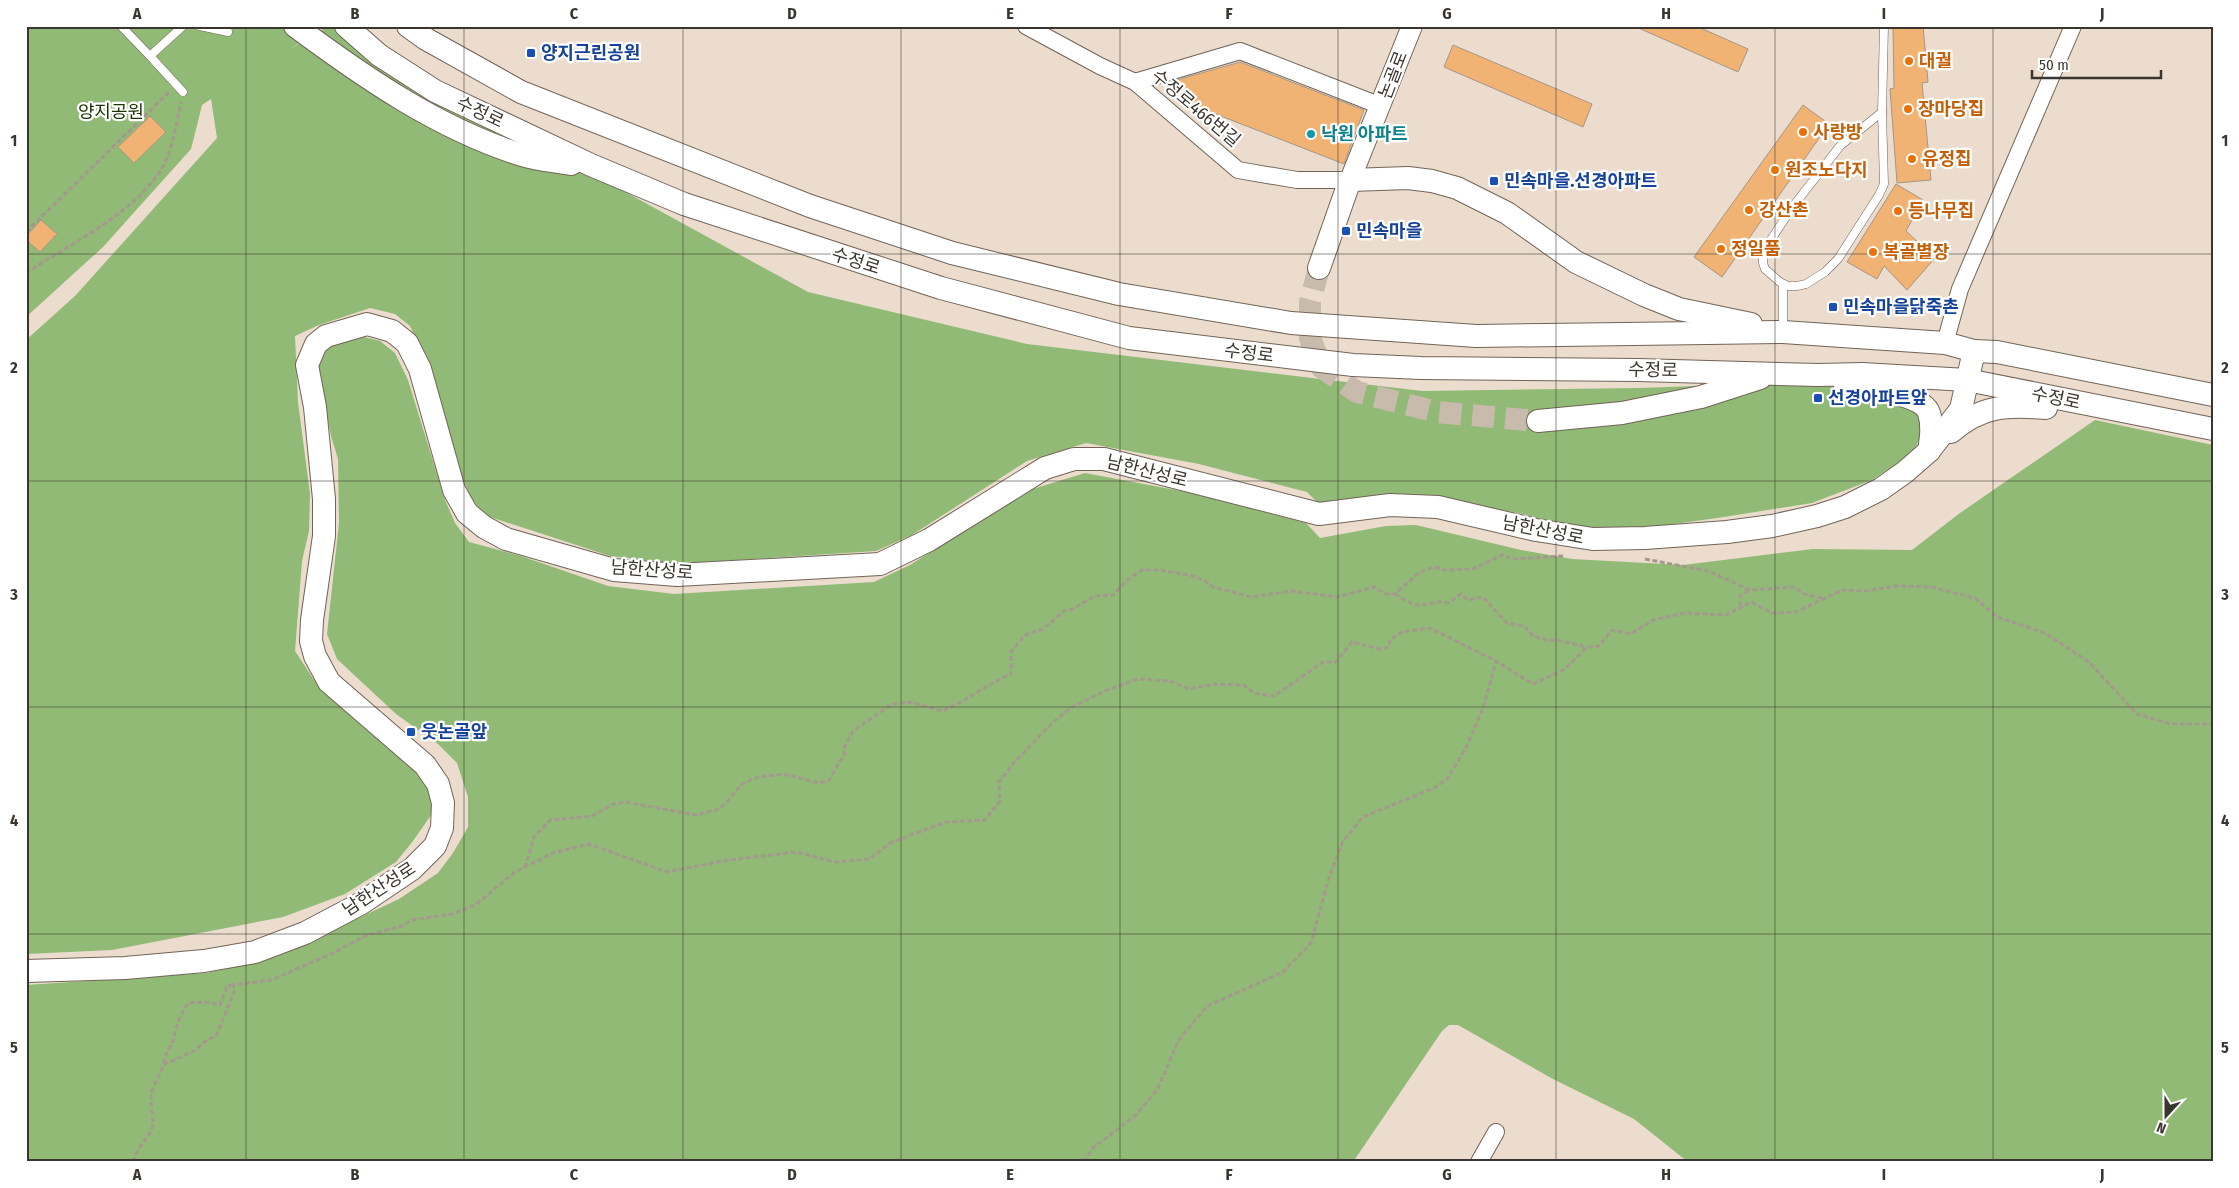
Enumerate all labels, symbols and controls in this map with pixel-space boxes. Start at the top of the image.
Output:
text: A [132,4,142,23]
text: B [351,4,360,23]
text: C [570,4,579,23]
text: D [787,4,797,23]
text: E [1006,4,1014,23]
text: F [1225,4,1233,23]
text: G [1442,4,1452,23]
text: H [1661,4,1671,23]
text: I [1882,4,1886,23]
text: J [2099,4,2104,23]
place label: 양지근린공원 [541,42,640,64]
marker: 양지근린공원 [525,47,537,59]
street label: 논골로 [1374,48,1412,102]
scale bar [2032,48,2160,80]
place label: 대궐 [1919,50,1952,72]
marker: 대궐 [1903,55,1915,67]
text: 50 m [2039,56,2069,74]
street label: 수정로466번길 [1147,64,1245,152]
street label: 수정로 [453,92,507,132]
place label: 장마당집 [1918,98,1984,120]
park label: 양지공원 [78,101,144,123]
marker: 장마당집 [1902,103,1914,115]
place label: 사랑방 [1813,121,1863,143]
place label: 낙원 아파트 [1321,123,1408,145]
marker: 사랑방 [1797,126,1809,138]
marker: 낙원 아파트 [1305,128,1317,140]
text: 1 [11,131,17,150]
text: 1 [2222,131,2228,150]
place label: 유정집 [1922,148,1972,170]
marker: 유정집 [1906,153,1918,165]
place label: 원조노다지 [1785,159,1868,181]
marker: 원조노다지 [1769,164,1781,176]
place label: 민속마을.선경아파트 [1504,170,1657,192]
marker: 민속마을.선경아파트 [1488,175,1500,187]
place label: 강산촌 [1759,199,1809,221]
place label: 등나무집 [1908,200,1974,222]
marker: 강산촌 [1743,204,1755,216]
marker: 등나무집 [1892,205,1904,217]
place label: 민속마을 [1356,220,1422,242]
marker: 민속마을 [1340,225,1352,237]
place label: 정일품 [1731,238,1781,260]
place label: 복골별장 [1883,241,1950,263]
street label: 수정로 [829,243,883,279]
marker: 정일품 [1715,243,1727,255]
marker: 복골별장 [1867,246,1879,258]
place label: 민속마을닭죽촌 [1843,296,1959,318]
marker: 민속마을닭죽촌 [1827,301,1839,313]
street label: 수정로 [1223,339,1275,367]
text: 2 [9,358,18,377]
text: 2 [2220,358,2229,377]
street label: 수정로 [1628,359,1678,381]
street label: 수정로 [2029,382,2083,414]
place label: 선경아파트앞 [1828,387,1928,409]
marker: 선경아파트앞 [1812,392,1824,404]
street label: 남한산성로 [1104,450,1190,492]
street label: 남한산성로 [1500,511,1586,549]
street label: 남한산성로 [610,556,694,584]
text: 3 [9,585,18,604]
text: 3 [2220,585,2229,604]
place label: 웃논골앞 [421,721,488,743]
marker: 웃논골앞 [405,726,417,738]
text: 4 [10,811,18,830]
text: 4 [2221,811,2229,830]
street label: 남한산성로 [338,857,420,921]
text: 5 [10,1038,18,1057]
text: 5 [2221,1038,2229,1057]
north arrow [2142,1090,2192,1140]
text: N [2155,1118,2168,1137]
text: A [132,1165,142,1184]
text: B [351,1165,360,1184]
text: C [570,1165,579,1184]
text: D [787,1165,797,1184]
text: E [1006,1165,1014,1184]
text: F [1225,1165,1233,1184]
text: G [1442,1165,1452,1184]
text: H [1661,1165,1671,1184]
text: I [1882,1165,1886,1184]
text: J [2099,1165,2104,1184]

